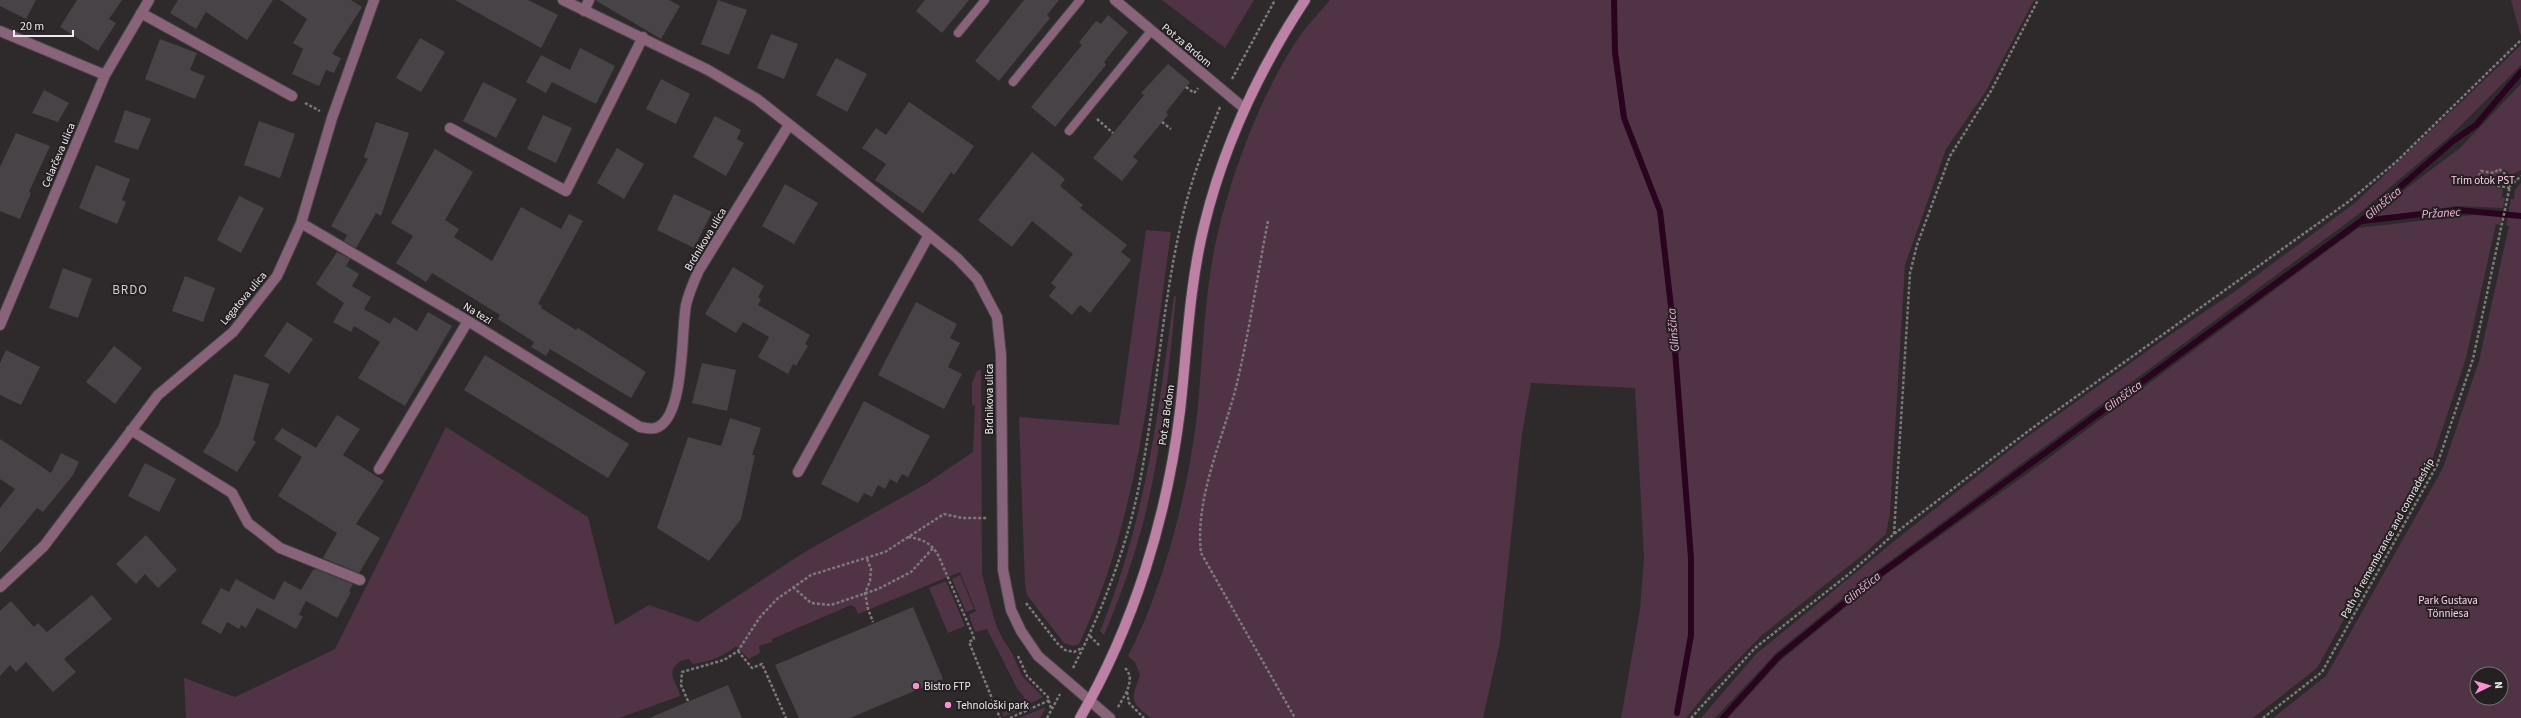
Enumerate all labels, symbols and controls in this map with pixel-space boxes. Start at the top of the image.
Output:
scale bar [14,12,73,38]
text: 20 m [20,18,44,35]
street label: Pot za Brdom [1158,20,1215,71]
street label: Celarčeva ulica [38,121,79,190]
park label: Trim otok PST [2451,173,2515,188]
water label: Glinščica [2361,183,2406,224]
water label: Pržanec [2421,204,2462,223]
street label: Brdnikova ulica [681,205,730,273]
street label: Legatova ulica [217,268,270,328]
district label: BRDO [112,281,148,299]
street label: Na tezi [460,299,495,328]
water label: Glinščica [1663,307,1684,352]
street label: Brdnikova ulica [982,364,997,434]
water label: Glinščica [2101,376,2146,416]
street label: Pot za Brdom [1155,384,1178,446]
street label: Path of remembrance and comradeship [2337,456,2438,621]
water label: Glinščica [1840,568,1885,609]
park label: Park Gustava Tönniesa [2418,593,2478,621]
north arrow [2469,666,2509,706]
place label: Bistro FTP [924,679,971,694]
marker: Bistro FTP [911,681,921,691]
text: N [2491,681,2506,689]
place label: Tehnološki park [956,698,1030,713]
marker: Tehnološki park [943,700,953,710]

